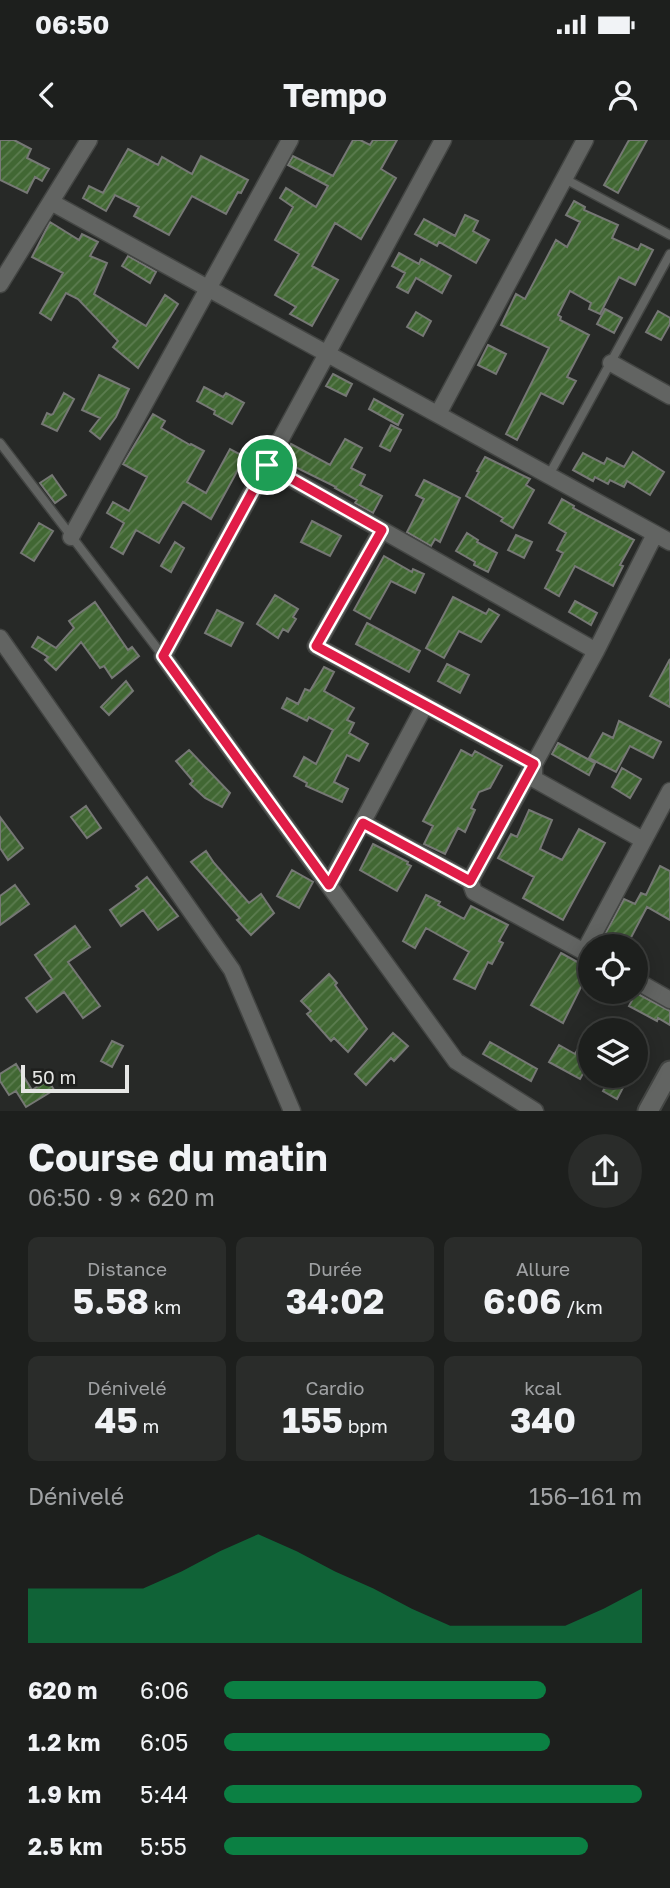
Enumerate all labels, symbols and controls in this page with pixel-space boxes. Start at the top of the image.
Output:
text: 06:50 [35,9,110,40]
icon: back [28,76,66,114]
text: Tempo [283,76,387,114]
icon: person [604,76,642,114]
pin [237,435,297,495]
icon: arrive [248,446,286,484]
map controls [578,934,648,1088]
button: locate [578,934,648,1004]
button: layers [578,1018,648,1088]
scale bar [21,1062,130,1094]
text: 50 m [32,1065,76,1088]
text: Course du matin [28,1134,328,1179]
button: share [568,1134,642,1208]
text: 06:50 · 9 × 620 m [28,1183,215,1211]
text: Distance [87,1257,167,1280]
text: Durée [308,1257,362,1280]
text: Allure [516,1257,570,1280]
text: 5.58 [73,1280,149,1322]
text: 34:02 [286,1280,384,1322]
text: 6:06 [483,1280,561,1322]
text: km [149,1295,181,1318]
text: /km [561,1295,603,1318]
text: Dénivelé [87,1376,167,1399]
text: Cardio [305,1376,365,1399]
text: kcal [524,1376,562,1399]
text: 45 [95,1399,138,1441]
text: 155 [282,1399,343,1441]
text: 340 [510,1399,576,1441]
text: m [138,1414,159,1437]
text: bpm [343,1414,388,1437]
text: Dénivelé [28,1482,124,1510]
text: 156–161 m [529,1482,642,1510]
text: 620 m [28,1676,97,1704]
text: 6:06 [140,1676,189,1704]
text: 1.2 km [28,1728,100,1756]
text: 6:05 [140,1728,188,1756]
text: 1.9 km [28,1780,101,1808]
text: 5:44 [140,1780,188,1808]
text: 2.5 km [28,1832,103,1860]
text: 5:55 [140,1832,187,1860]

